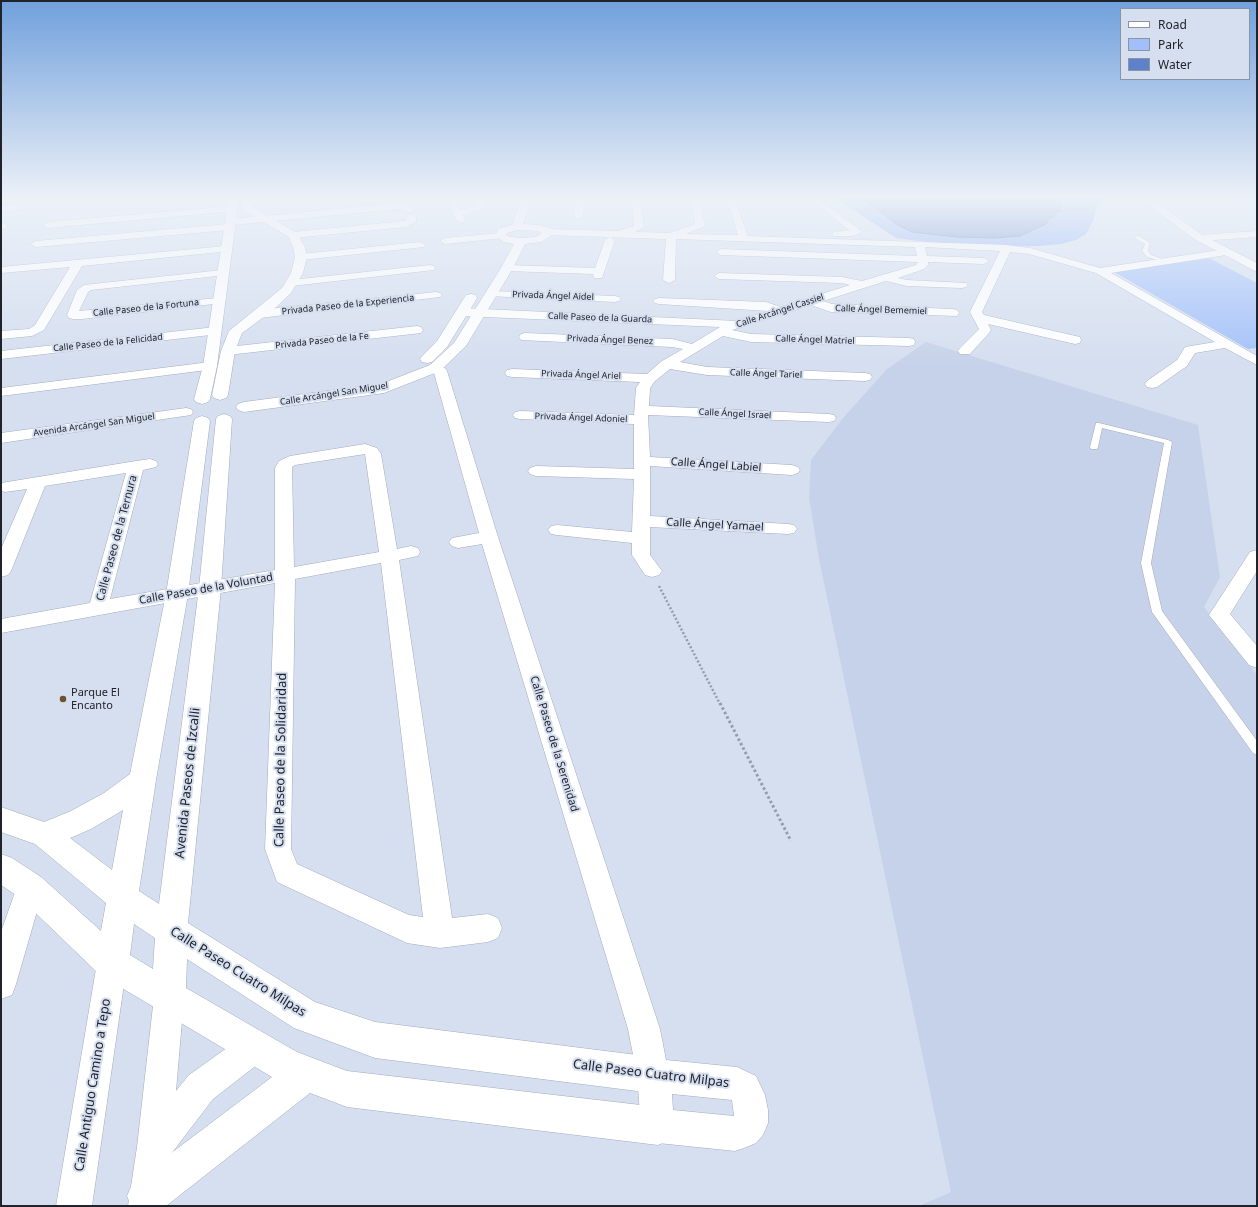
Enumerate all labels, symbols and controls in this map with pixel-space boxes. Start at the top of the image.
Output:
legend [1120,8,1250,80]
text: Road [1158,16,1187,33]
text: Park [1158,36,1183,53]
text: Water [1158,56,1192,73]
street label: Privada Ángel Aidel [512,289,594,303]
street label: Calle Arcángel Cassiel [735,292,825,330]
street label: Privada Paseo de la Experiencia [281,293,415,317]
street label: Calle Paseo de la Fortuna [93,297,199,319]
street label: Calle Ángel Bememiel [835,303,927,317]
street label: Calle Paseo de la Guarda [548,311,652,325]
street label: Privada Paseo de la Fe [275,331,369,351]
street label: Calle Paseo de la Felicidad [53,332,163,354]
street label: Privada Ángel Benez [567,333,653,347]
street label: Calle Ángel Matriel [775,333,855,347]
street label: Calle Ángel Tariel [730,367,802,381]
street label: Privada Ángel Ariel [541,368,621,382]
street label: Calle Arcángel San Miguel [279,380,389,408]
street label: Calle Ángel Israel [698,407,772,421]
street label: Avenida Arcángel San Miguel [33,411,155,439]
street label: Privada Ángel Adoniel [535,411,627,425]
street label: Calle Ángel Labiel [670,455,762,475]
street label: Calle Paseo de la Ternura [94,474,140,602]
street label: Calle Ángel Yamael [666,516,764,534]
street label: Calle Paseo de la Voluntad [138,571,274,607]
street label: Calle Paseo de la Solidaridad [272,673,290,847]
street label: Calle Paseo de la Serenidad [527,674,581,814]
place label: Parque El Encanto [71,686,120,712]
marker: Parque El Encanto [58,694,68,704]
street label: Avenida Paseos de Izcalli [172,707,204,859]
street label: Calle Paseo Cuatro Milpas [167,924,309,1020]
street label: Calle Antiguo Camino a Tepo [72,997,114,1173]
street label: Calle Paseo Cuatro Milpas [572,1057,730,1091]

